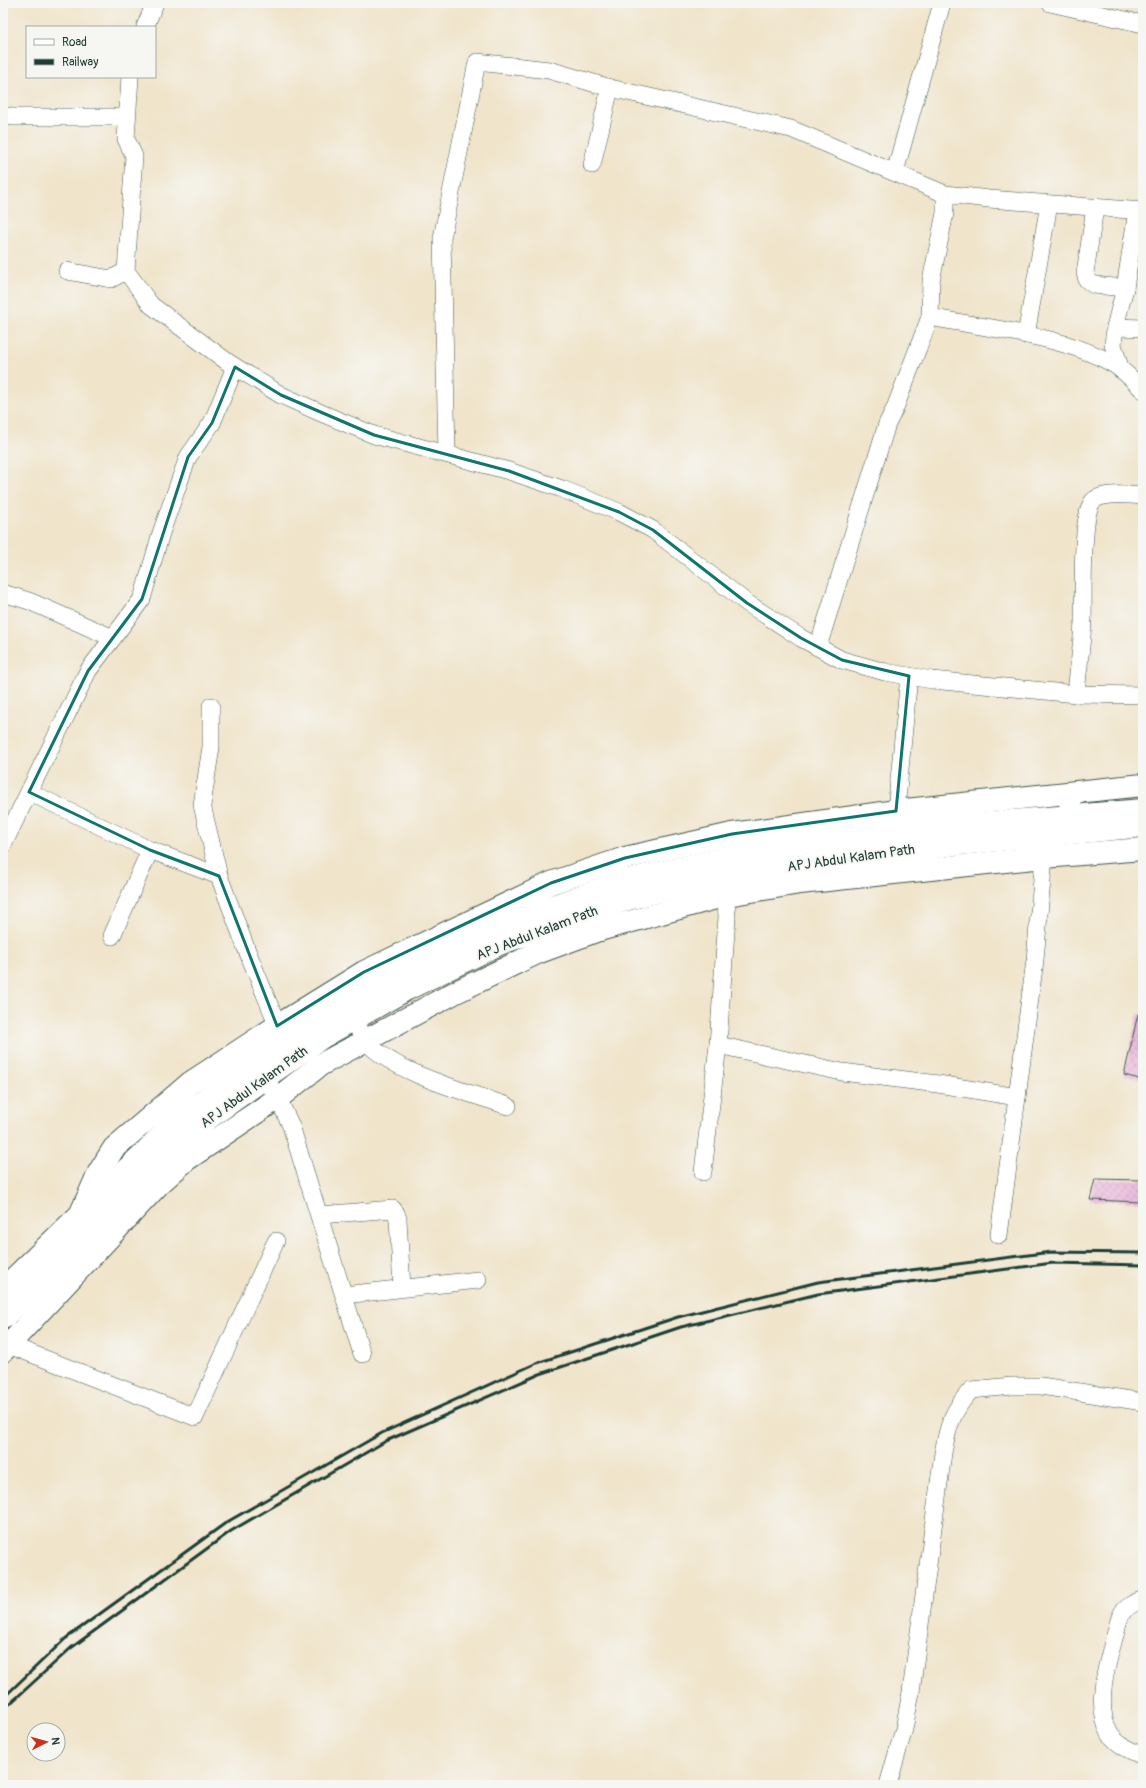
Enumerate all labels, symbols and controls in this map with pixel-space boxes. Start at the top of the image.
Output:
legend [26,26,156,78]
text: Road [62,35,87,50]
text: Railway [62,55,98,70]
street label: APJ Abdul Kalam Path [786,841,916,875]
street label: APJ Abdul Kalam Path [474,902,600,964]
street label: APJ Abdul Kalam Path [197,1042,311,1132]
north arrow [26,1722,66,1762]
text: N [49,1737,62,1746]

